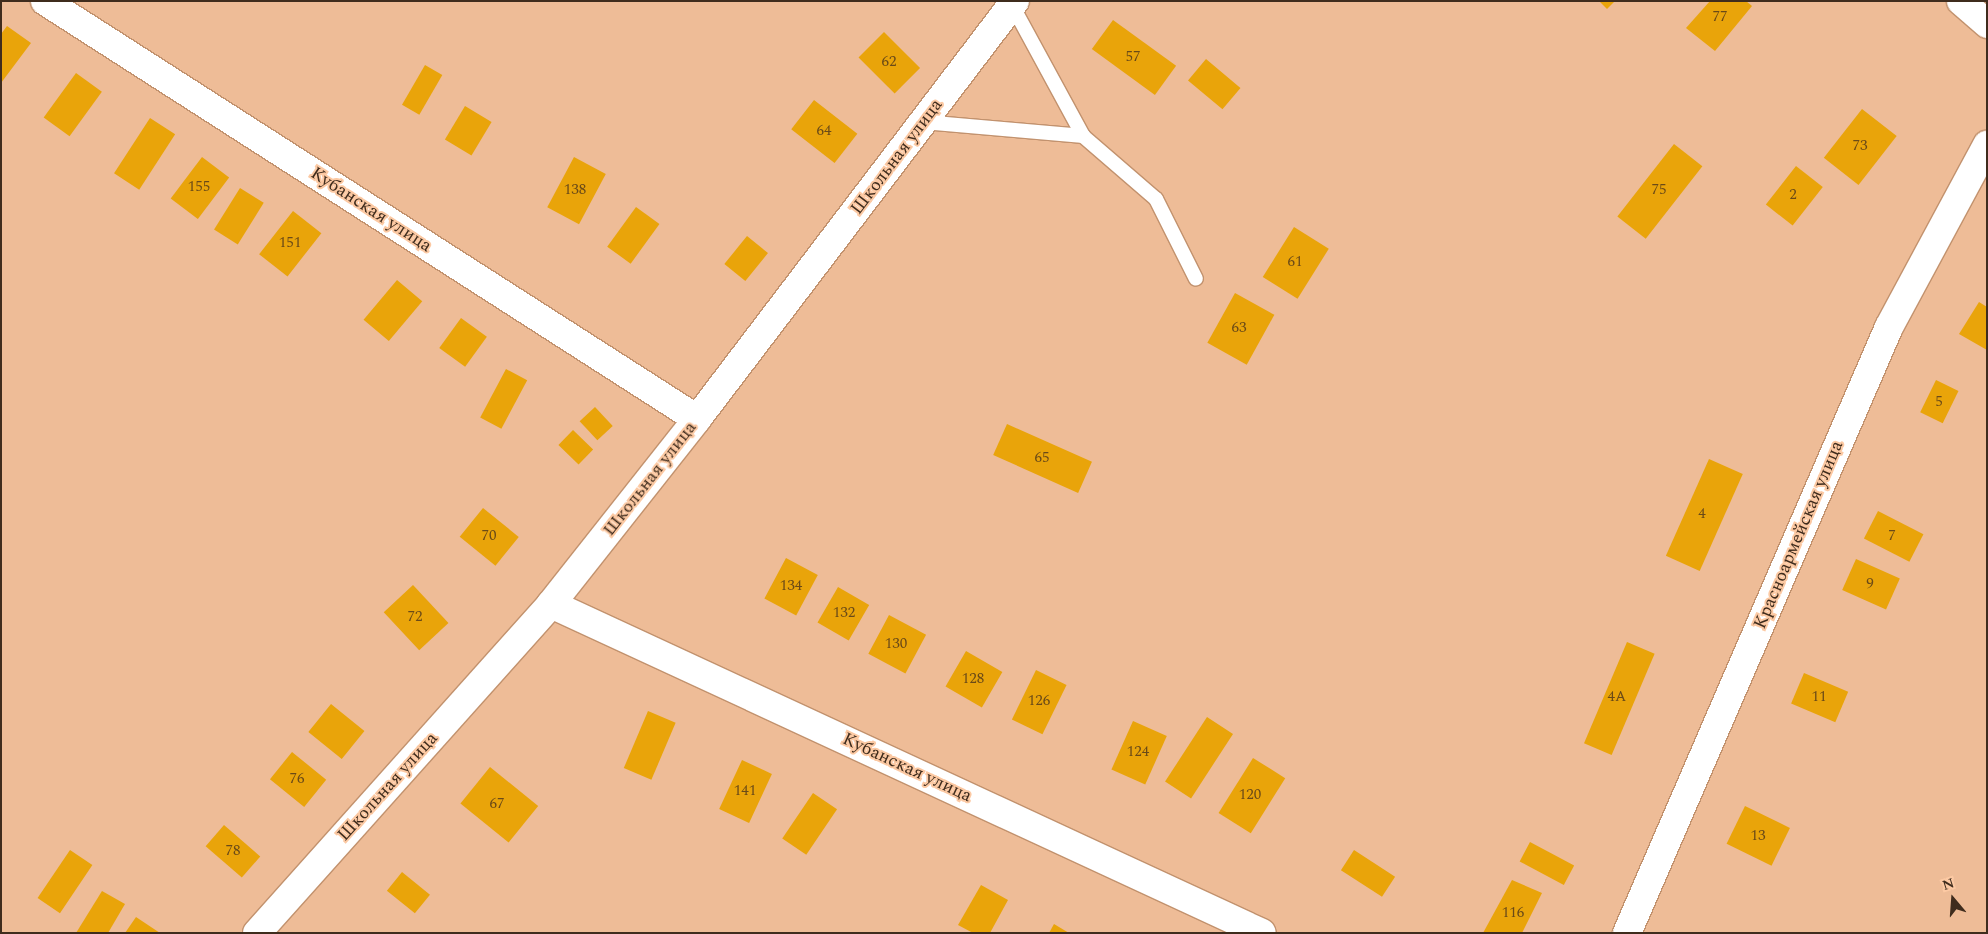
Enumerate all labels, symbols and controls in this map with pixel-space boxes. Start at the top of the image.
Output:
house number: 77 [1713,8,1727,26]
house number: 57 [1126,48,1140,66]
house number: 62 [882,53,896,71]
street label: Школьная улица [846,95,948,219]
house number: 64 [817,122,831,140]
house number: 73 [1853,137,1867,155]
street label: Кубанская улица [306,163,436,257]
house number: 155 [188,178,210,196]
house number: 138 [564,181,586,199]
house number: 75 [1652,181,1666,199]
house number: 2 [1789,186,1797,204]
house number: 151 [279,234,301,252]
house number: 61 [1288,253,1302,271]
house number: 63 [1232,319,1246,337]
house number: 5 [1935,393,1943,411]
street label: Школьная улица [599,417,701,541]
street label: Красноармейская улица [1750,438,1848,632]
house number: 65 [1035,449,1049,467]
house number: 4 [1698,505,1706,523]
house number: 70 [482,527,496,545]
house number: 7 [1888,527,1896,545]
house number: 9 [1866,575,1874,593]
house number: 134 [780,577,802,595]
house number: 132 [833,604,855,622]
house number: 72 [408,608,422,626]
house number: 130 [885,635,907,653]
house number: 128 [962,670,984,688]
house number: 4А [1608,688,1626,706]
house number: 11 [1812,688,1826,706]
house number: 126 [1028,692,1050,710]
street label: Школьная улица [333,728,443,846]
street label: Кубанская улица [839,729,975,807]
house number: 124 [1127,743,1149,761]
house number: 76 [290,770,304,788]
house number: 141 [734,782,756,800]
house number: 120 [1239,786,1261,804]
house number: 67 [490,795,504,813]
house number: 13 [1751,827,1765,845]
house number: 78 [226,842,240,860]
text: N [1940,873,1957,896]
north arrow [1928,874,1978,924]
house number: 116 [1502,904,1524,922]

